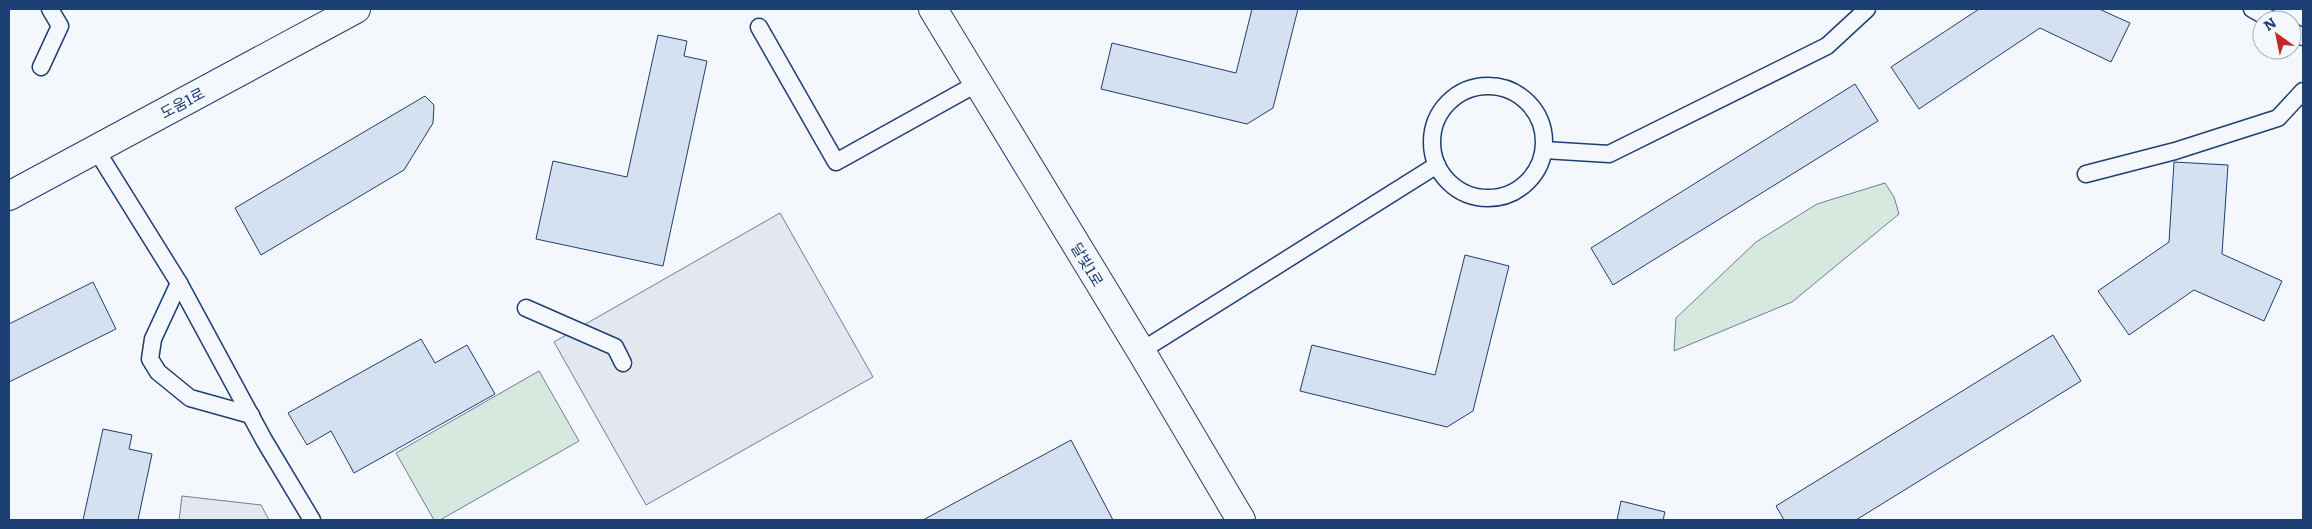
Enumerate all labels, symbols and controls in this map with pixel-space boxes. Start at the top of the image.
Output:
north arrow [2252,10,2302,60]
text: N [2259,12,2280,35]
street label: 도움1로 [156,81,208,123]
street label: 달빛1로 [1066,238,1110,290]

